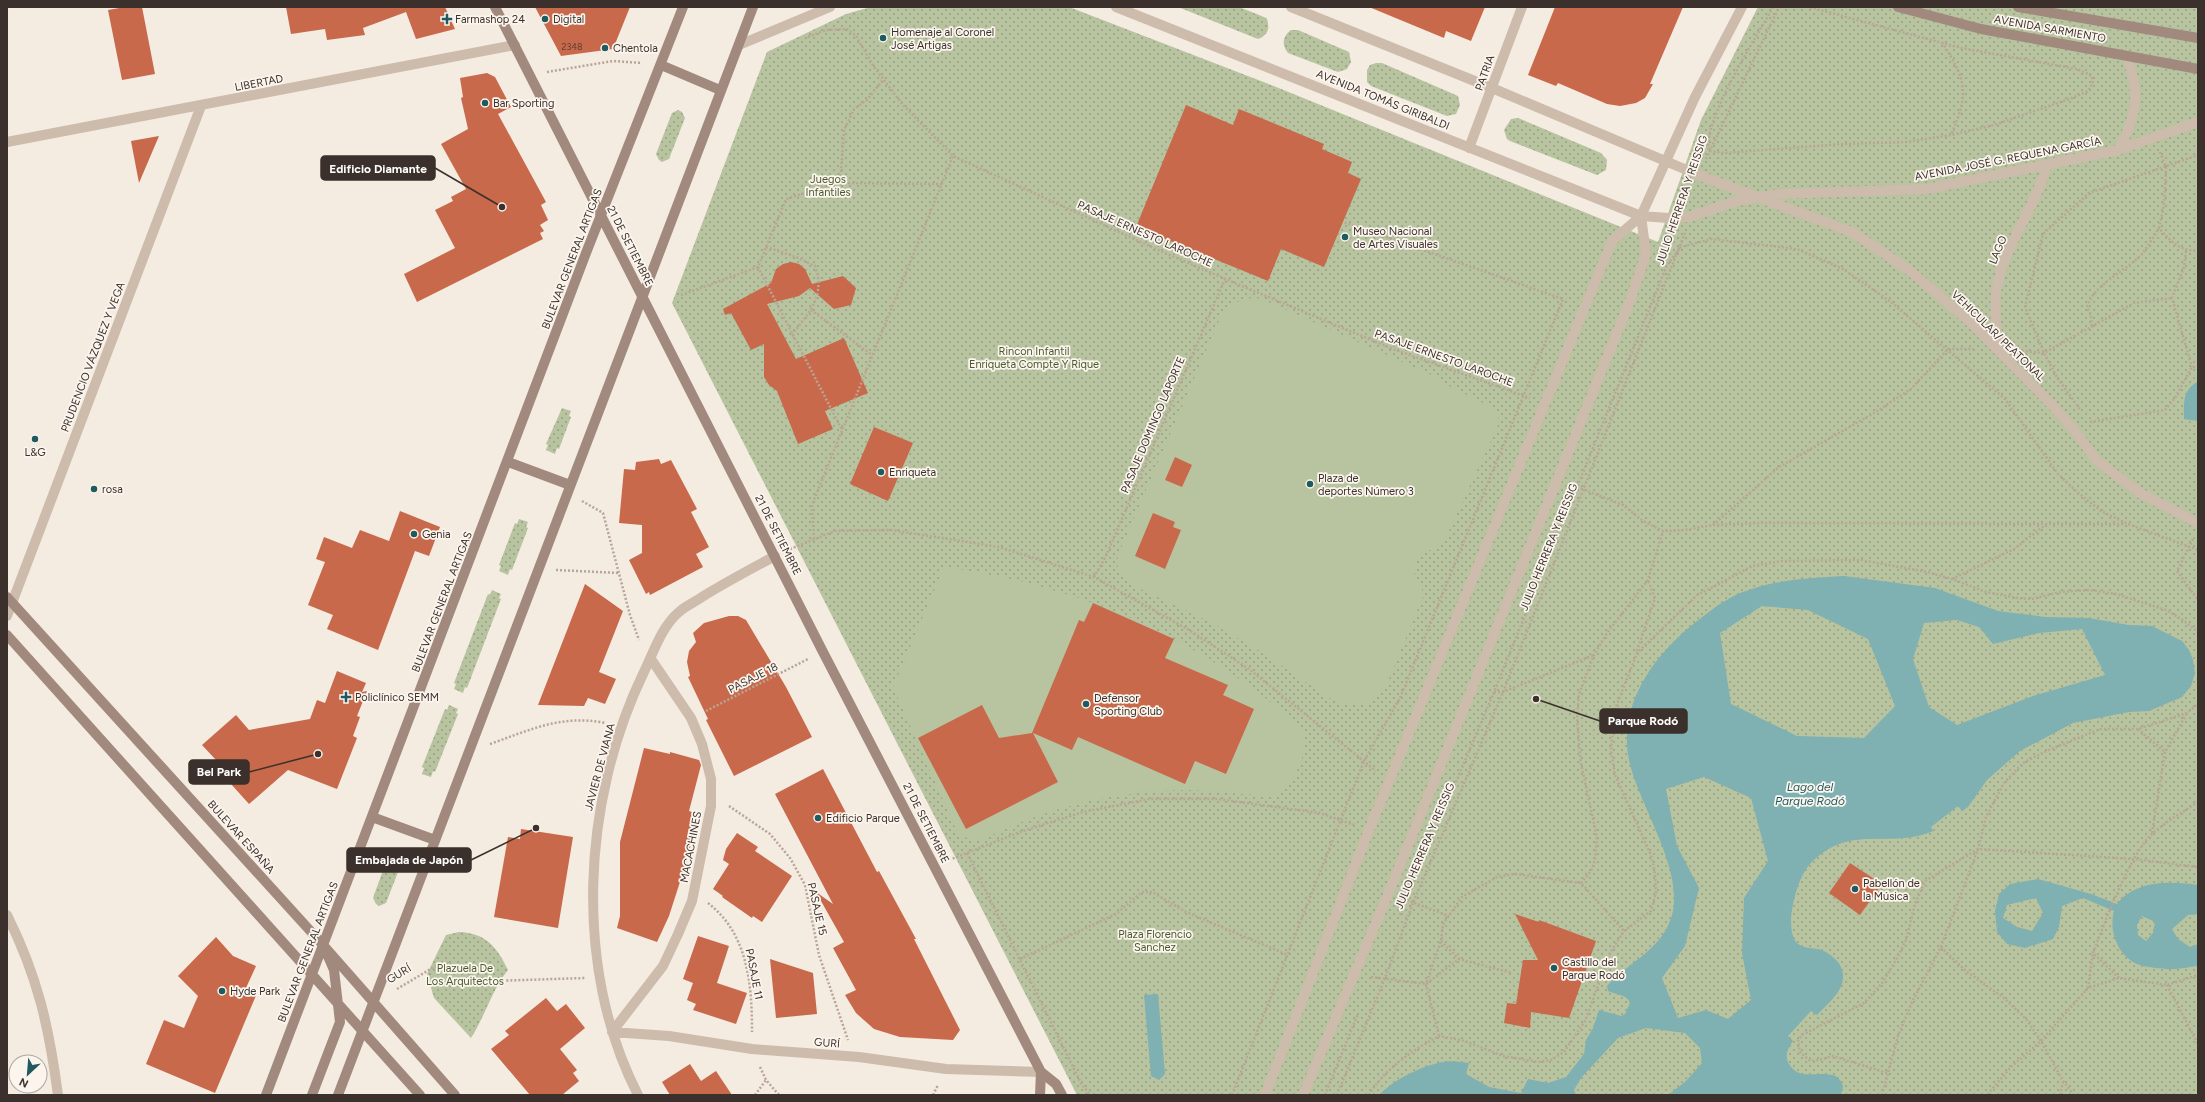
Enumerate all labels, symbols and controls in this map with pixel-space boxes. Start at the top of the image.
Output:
place label: Farmashop 24 [455,13,525,26]
place label: Digital [553,13,584,26]
street label: AVENIDA SARMIENTO [1993,13,2107,45]
marker: Farmashop 24 [442,14,452,24]
marker: Digital [540,14,550,24]
place label: Homenaje al Coronel José Artigas [891,26,994,52]
marker: Homenaje al Coronel José Artigas [878,33,888,43]
house number: 2348 [561,41,583,52]
place label: Chentola [613,42,658,55]
marker: Chentola [600,43,610,53]
street label: PATRIA [1473,53,1498,93]
street label: AVENIDA TOMÁS GIRIBALDI [1314,67,1452,133]
street label: LIBERTAD [234,72,285,94]
place label: Bar Sporting [493,97,554,110]
marker: Bar Sporting [480,98,490,108]
street label: JULIO HERRERA Y REISSIG [1654,134,1710,266]
street label: AVENIDA JOSÉ G. REQUENA GARCÍA [1914,134,2103,183]
callout: Edificio Diamante [321,156,435,180]
text: Edificio Diamante [329,162,427,176]
park label: Juegos Infantiles [805,173,851,199]
street label: BULEVAR GENERAL ARTIGAS [539,187,605,331]
street label: PASAJE ERNESTO LAROCHE [1075,198,1215,270]
street label: 21 DE SETIEMBRE [604,204,656,288]
place label: Museo Nacional de Artes Visuales [1353,225,1438,251]
marker: Museo Nacional de Artes Visuales [1340,232,1350,242]
street label: LAGO [1986,233,2010,266]
street label: PRUDENCIO VÁZQUEZ Y VEGA [58,280,128,434]
street label: VEHICULAR/ PEATONAL [1949,288,2048,384]
street label: PASAJE ERNESTO LAROCHE [1373,327,1515,389]
park label: Rincon Infantil Enriqueta Compte Y Rique [969,345,1099,371]
street label: PASAJE DOMINGO LAPORTE [1118,355,1188,495]
marker: L&G [30,434,40,444]
place label: L&G [24,446,46,459]
place label: Enriqueta [889,466,936,479]
marker: Enriqueta [876,467,886,477]
place label: Plaza de deportes Número 3 [1318,472,1414,498]
marker: Plaza de deportes Número 3 [1305,479,1315,489]
street label: JULIO HERRERA Y REISSIG [1517,481,1581,613]
place label: rosa [102,483,123,496]
marker: rosa [89,484,99,494]
street label: 21 DE SETIEMBRE [752,493,804,577]
place label: Genia [422,528,451,541]
marker: Genia [409,529,419,539]
street label: BULEVAR GENERAL ARTIGAS [409,530,475,674]
street label: PASAJE 18 [726,660,780,696]
marker: Policlínico SEMM [340,691,352,703]
place label: Policlínico SEMM [355,691,439,704]
place label: Defensor Sporting Club [1094,692,1162,718]
marker: Defensor Sporting Club [1081,699,1091,709]
callout: Parque Rodó [1600,709,1687,733]
text: Parque Rodó [1608,714,1678,728]
street label: JAVIER DE VIANA [582,721,618,812]
callout: Bel Park [189,760,249,784]
text: Bel Park [197,765,242,779]
water label: Lago del Parque Rodó [1775,780,1845,808]
street label: 21 DE SETIEMBRE [900,781,952,865]
street label: JULIO HERRERA Y REISSIG [1392,781,1458,911]
street label: BULEVAR ESPAÑA [205,797,278,877]
street label: MACACHINES [678,810,704,884]
place label: Edificio Parque [826,812,900,825]
marker: Edificio Parque [813,813,823,823]
callout: Embajada de Japón [347,848,471,872]
text: Embajada de Japón [355,853,463,867]
place label: Pabellón de la Música [1863,877,1920,903]
street label: BULEVAR GENERAL ARTIGAS [275,880,341,1024]
street label: PASAJE 15 [805,881,829,937]
marker: Pabellón de la Música [1850,884,1860,894]
park label: Plaza Florencio Sanchez [1118,928,1192,954]
street label: PASAJE 11 [743,947,765,1001]
place label: Castillo del Parque Rodó [1562,956,1625,982]
street label: GURÍ [385,961,414,986]
park label: Plazuela De Los Arquitectos [426,962,504,988]
marker: Castillo del Parque Rodó [1549,963,1559,973]
place label: Hyde Park [230,985,281,998]
marker: Hyde Park [217,986,227,996]
street label: GURÍ [814,1036,841,1050]
north arrow [8,1054,48,1094]
text: N [17,1075,31,1090]

